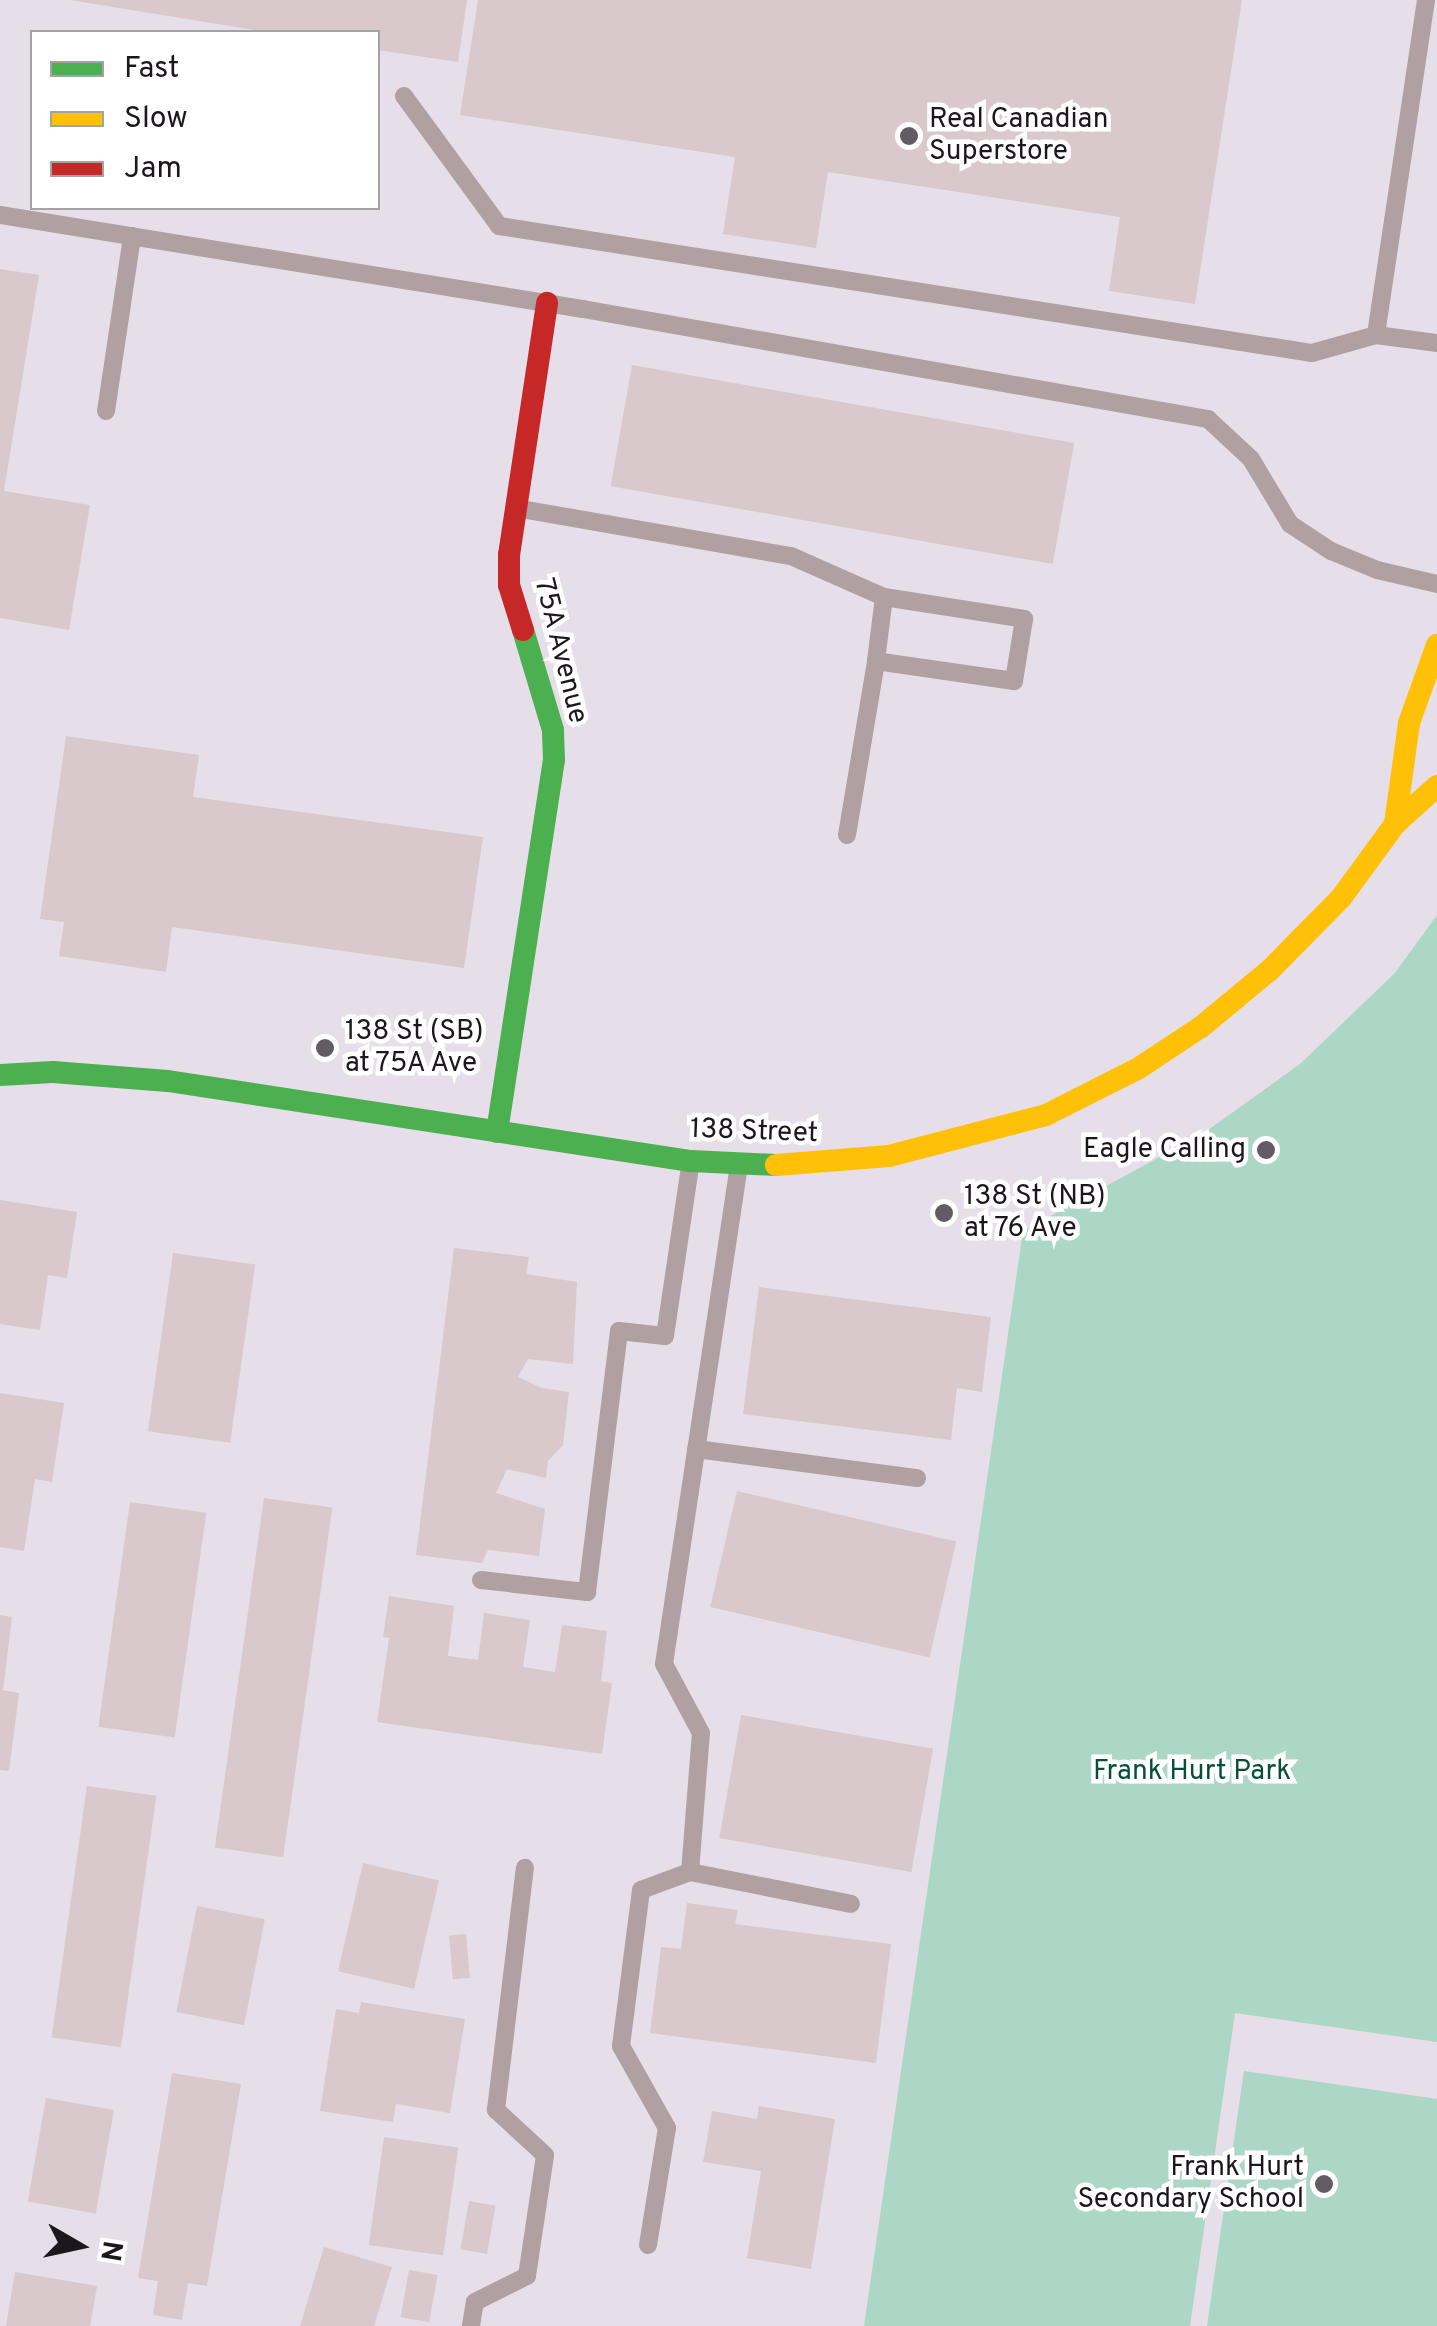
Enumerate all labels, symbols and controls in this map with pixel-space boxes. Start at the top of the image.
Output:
legend [30,30,380,210]
text: Fast [124,51,179,88]
text: Slow [124,101,188,138]
place label: Real Canadian Superstore [929,103,1108,169]
marker: Real Canadian Superstore [898,125,920,147]
text: Jam [124,151,182,188]
street label: 75A Avenue [525,574,595,728]
place label: 138 St (SB) at 75A Ave [345,1015,484,1081]
marker: 138 St (SB) at 75A Ave [314,1037,336,1059]
street label: 138 Street [689,1113,819,1151]
place label: Eagle Calling [1083,1133,1246,1167]
marker: Eagle Calling [1255,1139,1277,1161]
place label: 138 St (NB) at 76 Ave [964,1180,1106,1246]
marker: 138 St (NB) at 76 Ave [933,1202,955,1224]
park label: Frank Hurt Park [1093,1755,1291,1789]
place label: Frank Hurt Secondary School [1077,2151,1304,2217]
marker: Frank Hurt Secondary School [1313,2173,1335,2195]
north arrow [30,2196,130,2296]
text: N [90,2238,129,2263]

